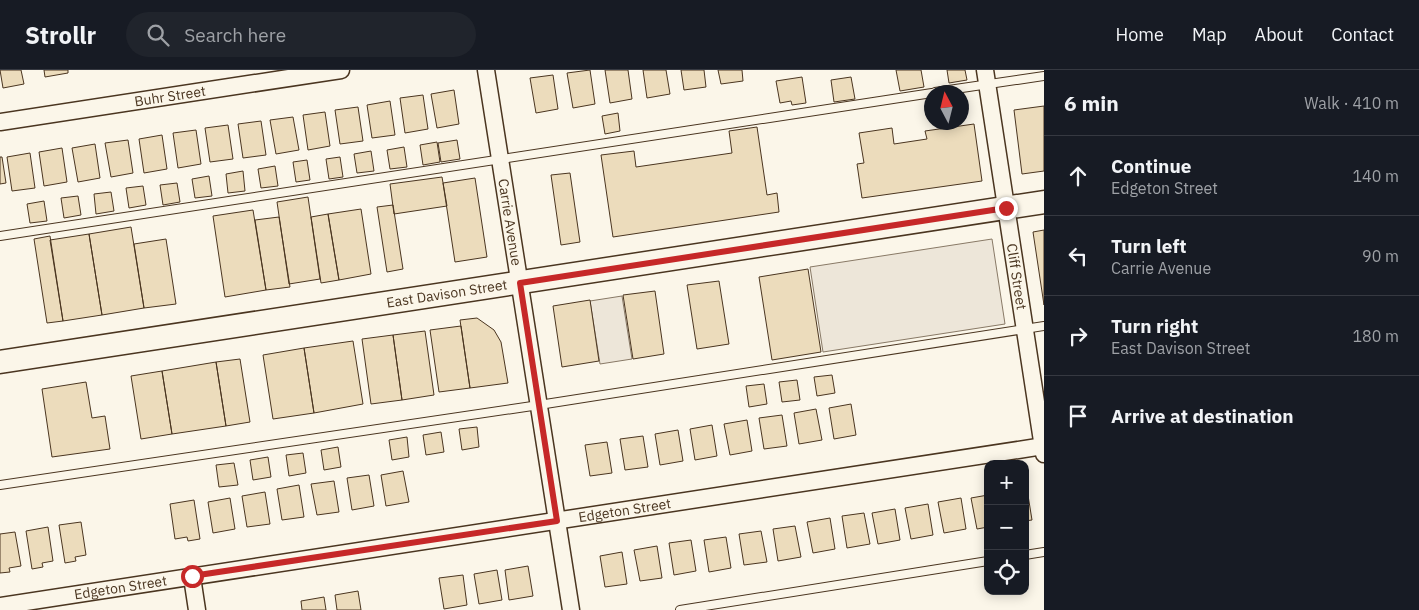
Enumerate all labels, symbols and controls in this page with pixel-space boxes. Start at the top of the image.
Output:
search box [126,12,476,57]
text: Strollr [25,19,96,51]
icon: search [144,21,172,49]
text: Search here [184,23,286,47]
text: Home [1116,23,1164,46]
text: Map [1192,23,1227,46]
text: About [1255,23,1303,46]
text: Contact [1331,23,1394,46]
street label: Buhr Street [133,82,207,110]
north arrow [924,85,969,130]
text: 6 min [1064,89,1119,117]
text: Walk · 410 m [1304,93,1399,113]
text: Continue [1111,154,1191,178]
icon: ahead [1064,162,1092,190]
text: 140 m [1352,166,1399,186]
street label: Carrie Avenue [494,177,526,267]
text: Edgeton Street [1111,178,1218,198]
route end [995,197,1018,220]
text: Turn left [1111,234,1187,258]
street label: Cliff Street [1003,242,1031,311]
icon: left [1064,242,1092,270]
text: 90 m [1362,246,1399,266]
text: Carrie Avenue [1111,258,1211,278]
street label: East Davison Street [385,275,509,312]
text: Turn right [1111,314,1198,338]
icon: right [1064,322,1092,350]
text: 180 m [1352,326,1399,346]
text: East Davison Street [1111,338,1250,358]
icon: arrive [1064,402,1092,430]
text: Arrive at destination [1111,404,1294,428]
map controls [984,460,1029,595]
button: + [984,460,1029,505]
street label: Edgeton Street [577,494,672,526]
button: − [984,505,1029,550]
button: locate [984,550,1029,595]
route start [181,565,204,588]
street label: Edgeton Street [73,572,168,604]

